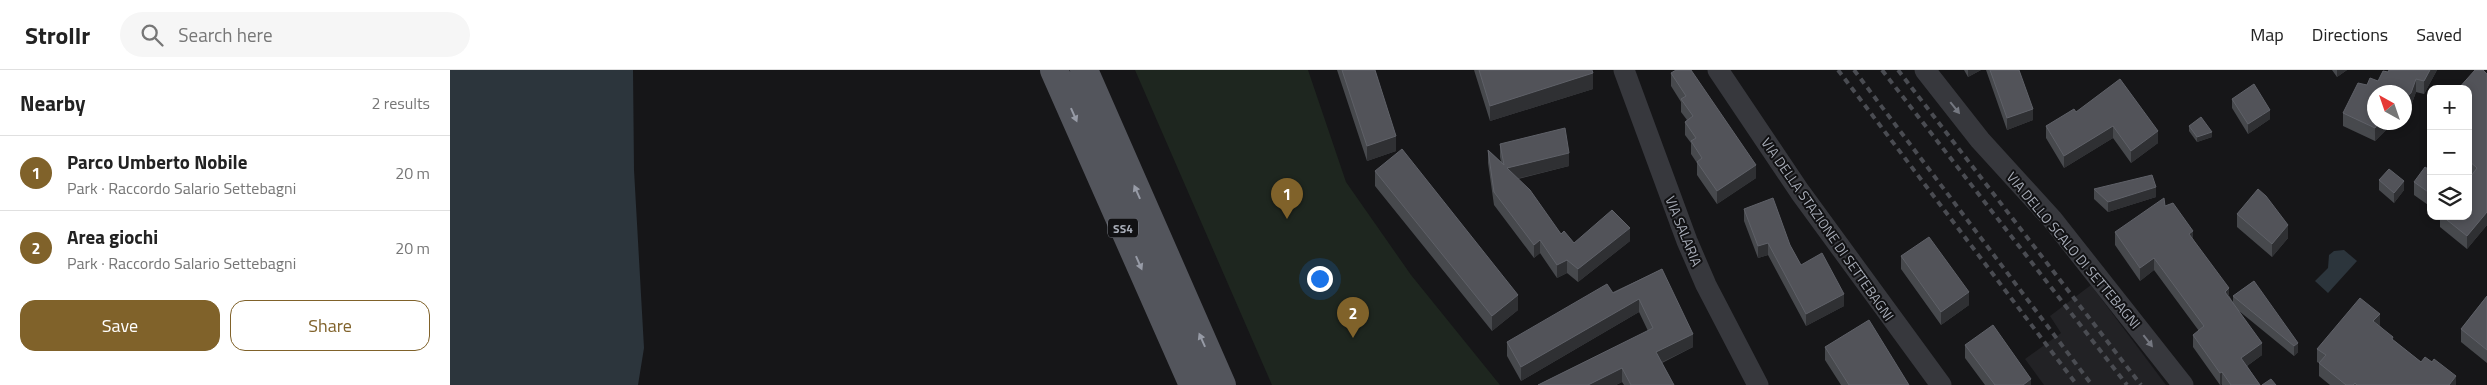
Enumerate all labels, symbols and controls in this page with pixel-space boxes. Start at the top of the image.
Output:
search box [120,12,470,57]
text: Strollr [25,17,90,53]
text: Search here [178,20,273,49]
icon: search [138,21,166,49]
text: Map [2250,21,2284,48]
text: Directions [2312,21,2388,48]
text: Saved [2416,21,2462,48]
north arrow [2367,85,2412,130]
map controls [2427,85,2472,220]
button: + [2427,85,2472,130]
text: Nearby [20,87,85,119]
text: 2 results [371,91,430,115]
one-way arrow [1950,101,1961,114]
one-way arrow [1070,108,1078,122]
button: − [2427,130,2472,175]
street label: VIA DELLA STAZIONE DI SETTEBAGNI [1757,133,1899,325]
text: Parco Umberto Nobile [67,147,247,176]
text: 1 [32,161,40,185]
text: 20 m [395,161,430,185]
street label: VIA DELLO SCALO DI SETTEBAGNI [2002,167,2146,333]
button: layers [2427,175,2472,220]
text: Park · Raccordo Salario Settebagni [67,176,296,200]
pin: 1 [1271,178,1303,219]
one-way arrow [1132,185,1140,199]
street label: VIA SALARIA [1660,193,1708,270]
road number: SS4 [1108,218,1138,238]
text: Area giochi [67,222,158,251]
text: 2 [32,236,40,260]
text: 20 m [395,236,430,260]
text: Park · Raccordo Salario Settebagni [67,251,296,275]
one-way arrow [1136,256,1144,270]
your location [1307,266,1333,292]
pin: 2 [1337,297,1369,338]
button: Save [20,300,220,351]
button: Share [230,300,430,351]
one-way arrow [1198,333,1206,347]
one-way arrow [2143,334,2154,347]

